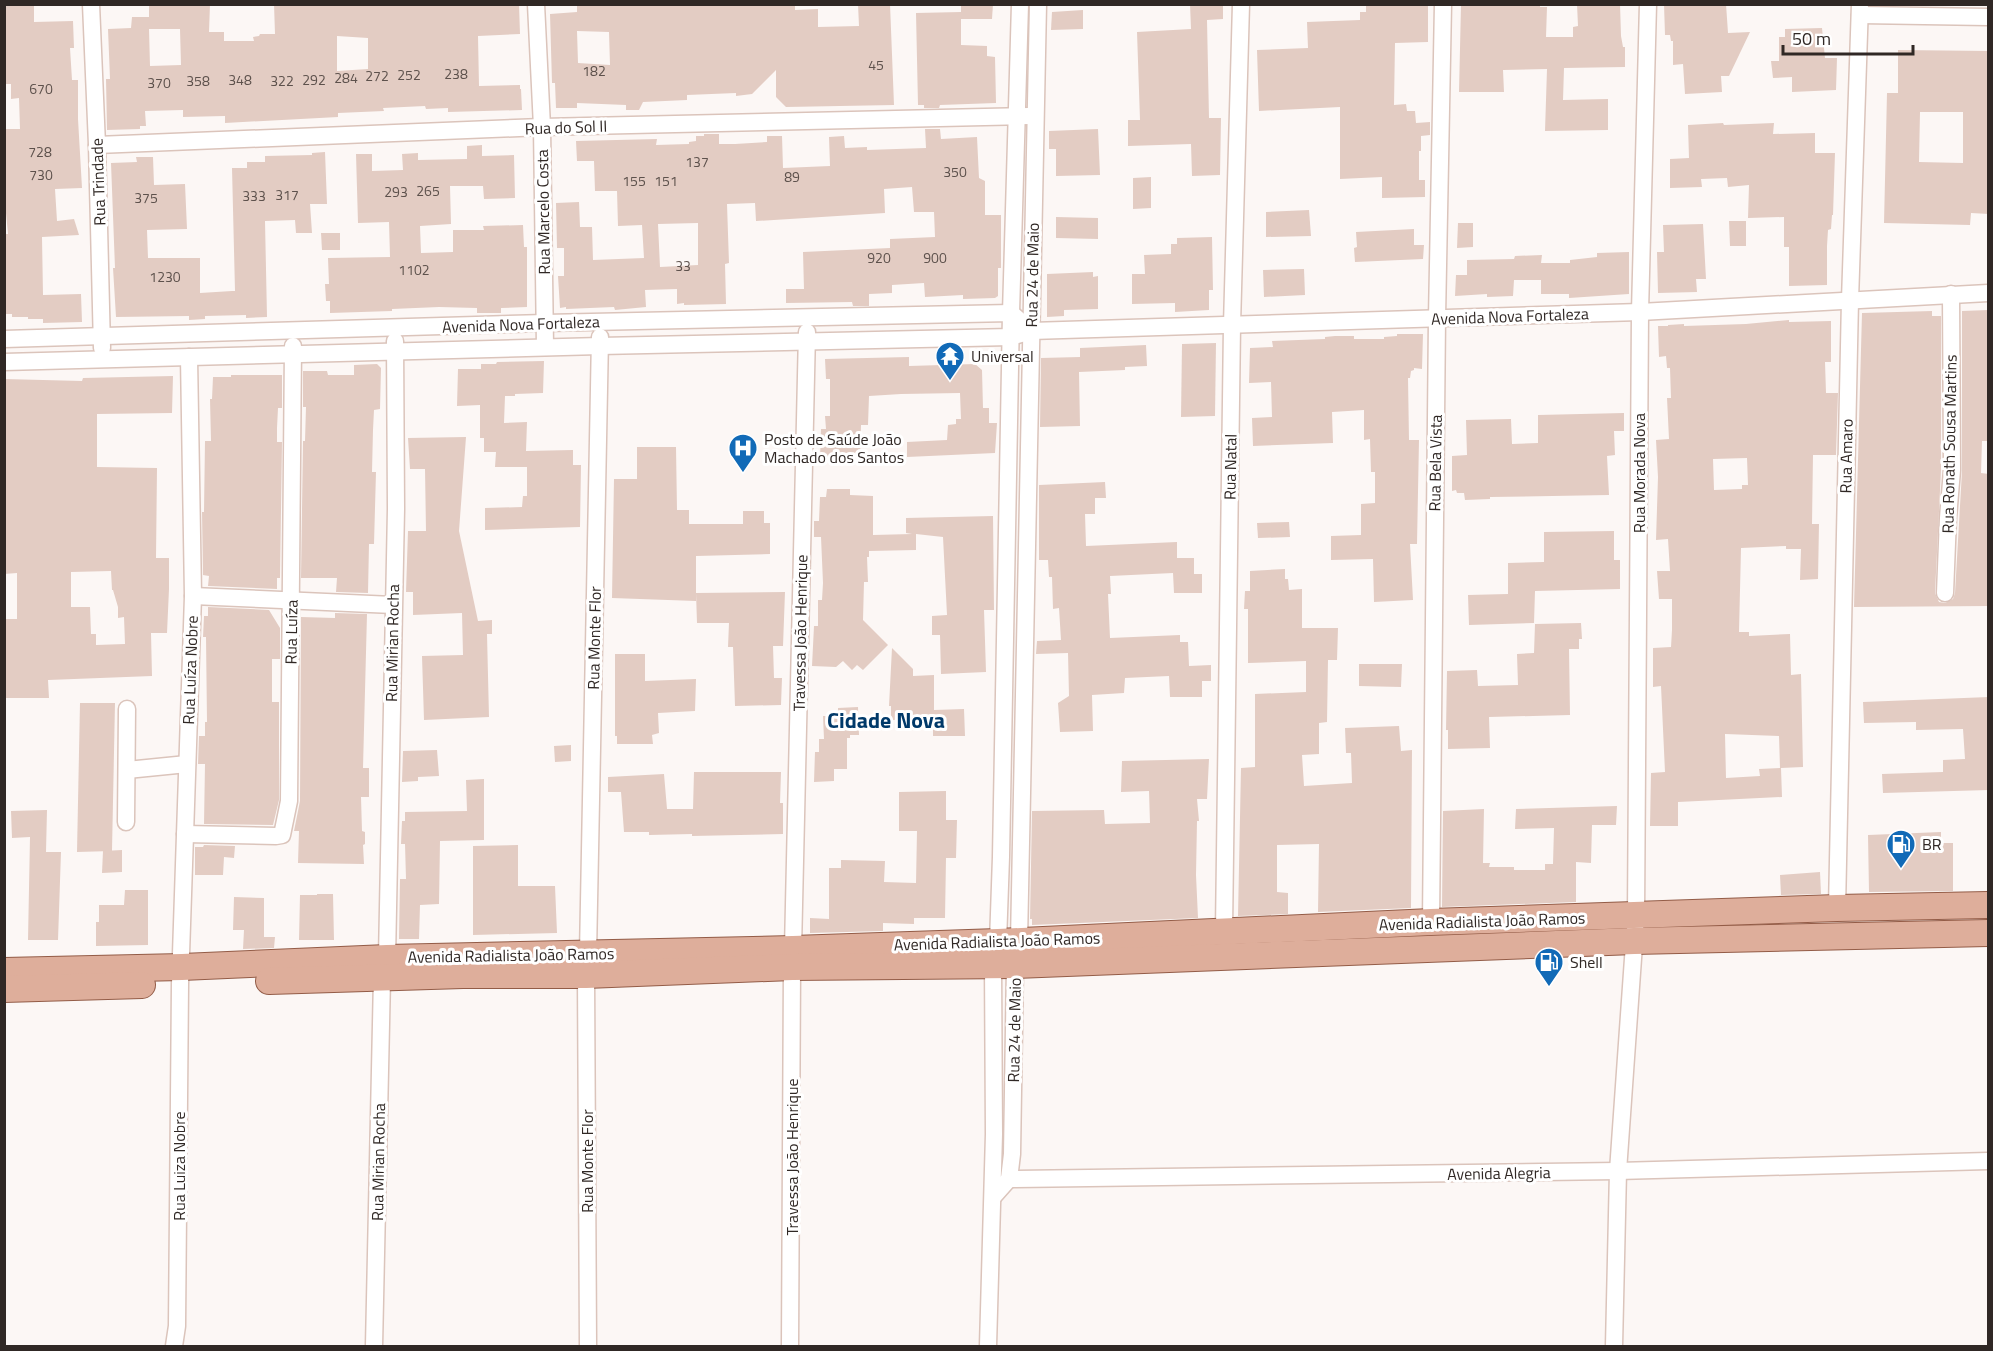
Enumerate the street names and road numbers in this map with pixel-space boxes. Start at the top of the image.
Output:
street label: Rua do Sol II [524,114,608,140]
street label: Rua Trindade [84,138,112,226]
street label: Rua Marcelo Costa [530,149,556,275]
street label: Rua 24 de Maio [1019,222,1045,328]
street label: Avenida Nova Fortaleza [1431,301,1589,331]
street label: Avenida Nova Fortaleza [442,309,600,339]
street label: Rua Ronath Sousa Martins [1935,354,1963,534]
street label: Rua Morada Nova [1627,413,1651,533]
street label: Rua Bela Vista [1422,414,1448,512]
street label: Rua Amaro [1833,418,1859,494]
street label: Rua Natal [1217,434,1243,500]
street label: Travessa João Henrique [787,554,813,712]
street label: Rua Mirian Rocha [379,584,405,702]
street label: Rua Monte Flor [581,586,607,690]
street label: Rua Luíza [278,599,304,665]
street label: Rua Luíza Nobre [176,615,204,725]
street label: Avenida Radialista João Ramos [1378,905,1586,937]
street label: Avenida Radialista João Ramos [893,925,1101,957]
street label: Avenida Radialista João Ramos [407,941,615,969]
street label: Rua 24 de Maio [1001,977,1027,1083]
street label: Travessa João Henrique [780,1079,804,1235]
street label: Rua Mirian Rocha [365,1103,391,1221]
street label: Rua Monte Flor [575,1109,599,1213]
street label: Rua Luiza Nobre [167,1111,191,1221]
street label: Avenida Alegria [1447,1160,1551,1186]

